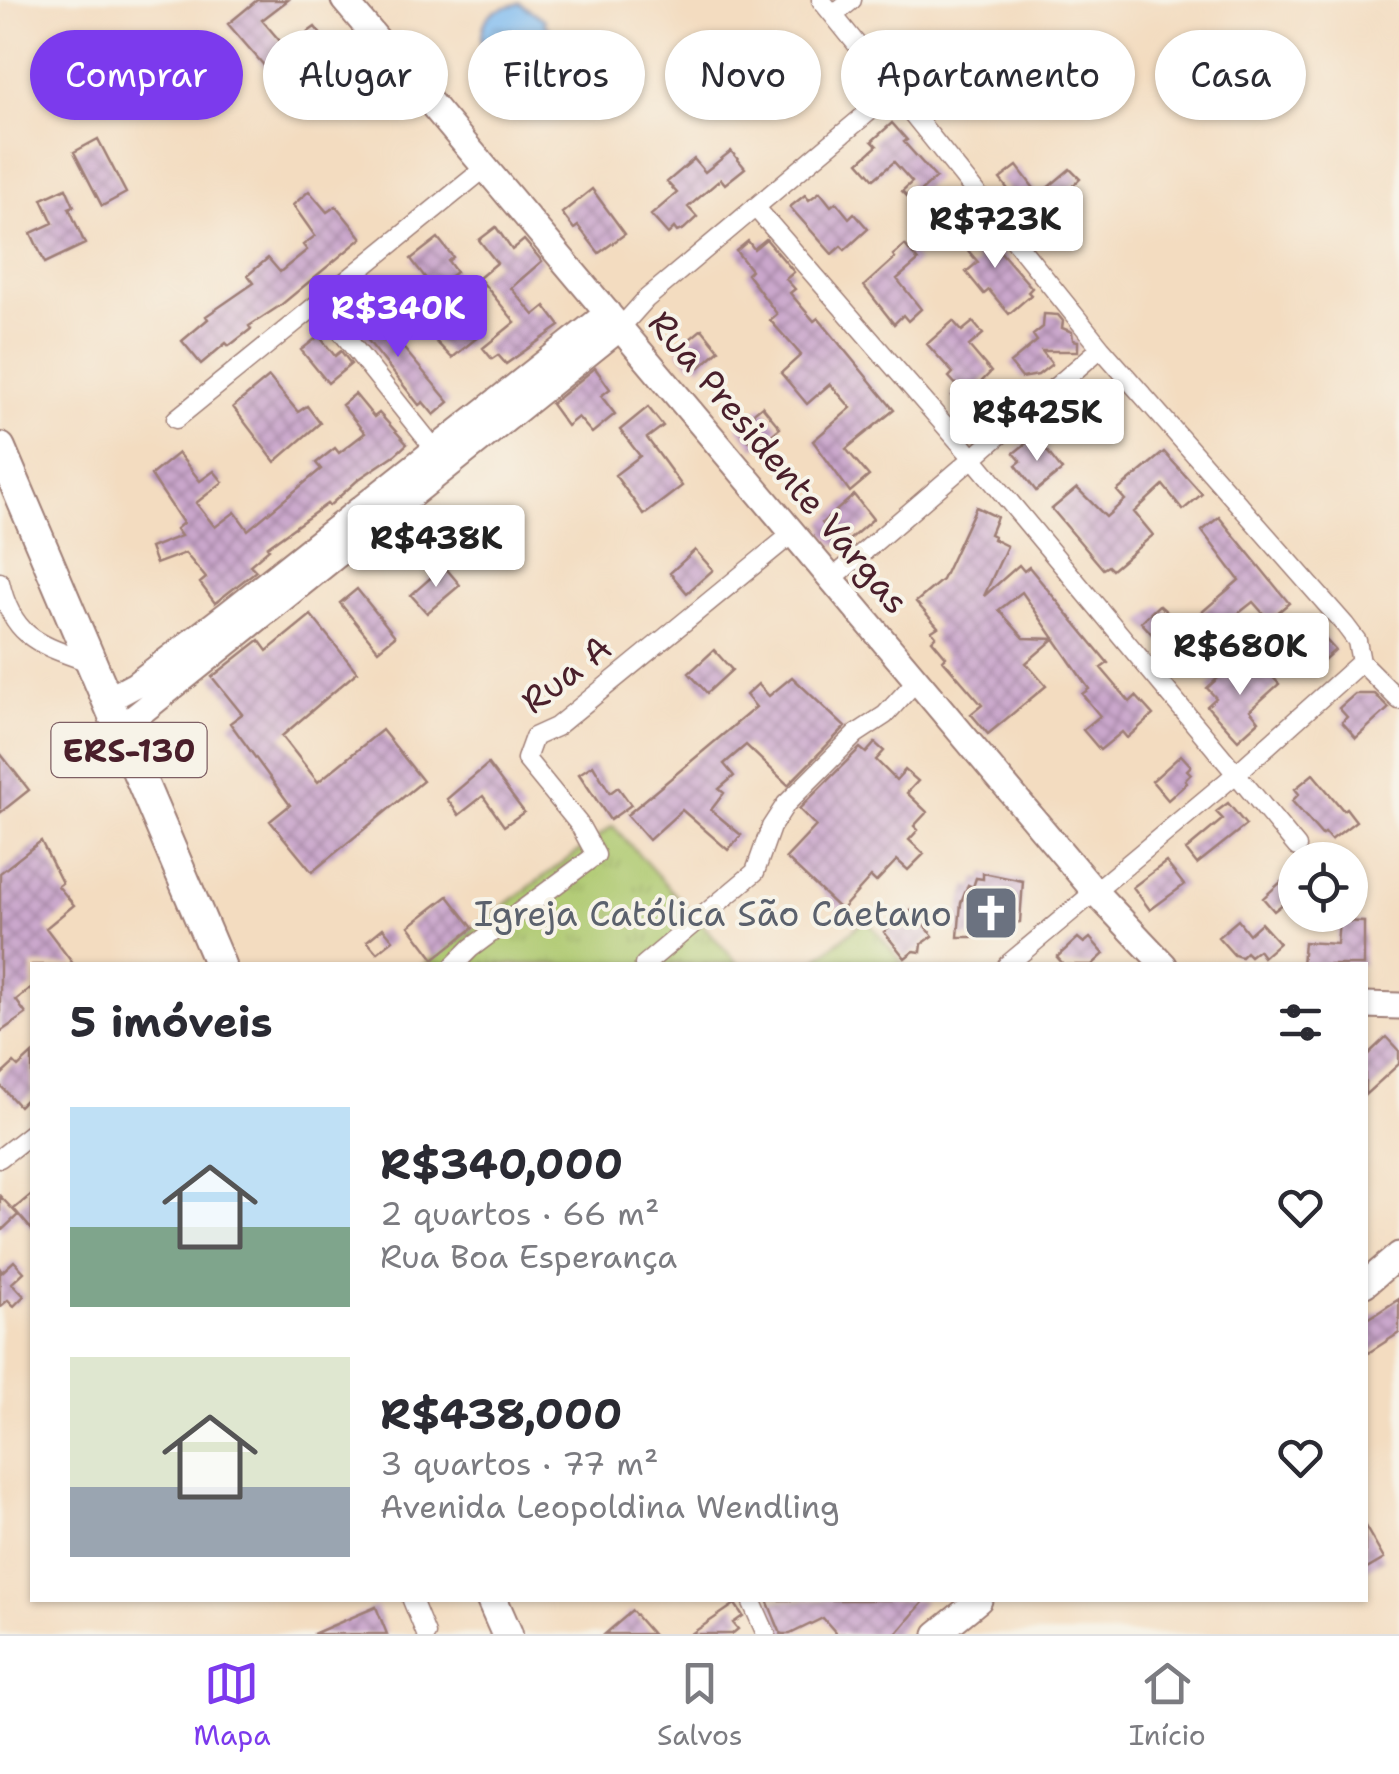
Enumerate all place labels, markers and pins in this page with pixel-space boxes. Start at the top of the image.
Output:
pin: R$723K [914,186,1076,271]
pin: R$340K [317,275,479,360]
pin: R$425K [956,379,1118,464]
pin: R$438K [355,505,517,590]
pin: R$680K [1159,613,1321,698]
church icon: Igreja Católica São Caetano [961,883,1021,943]
place label: Igreja Católica São Caetano [474,890,952,937]

